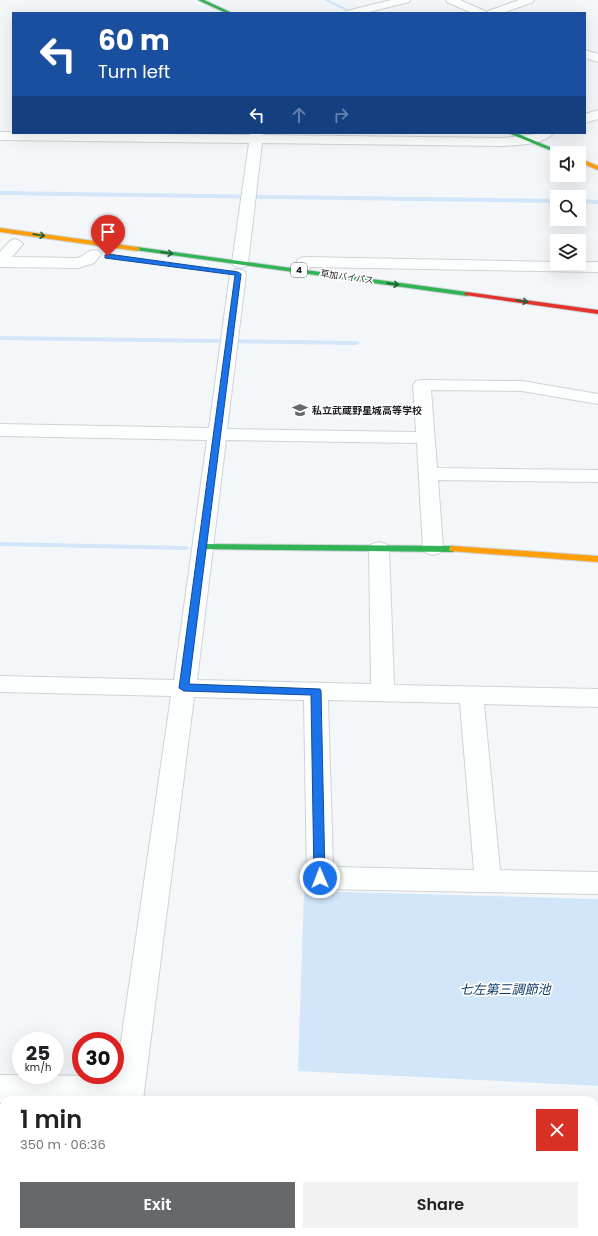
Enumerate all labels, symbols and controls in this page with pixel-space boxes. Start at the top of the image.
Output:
text: 60 m [98,21,170,60]
icon: left [32,28,84,80]
text: Turn left [98,59,170,84]
icon: left [246,104,268,126]
icon: ahead [288,104,310,126]
icon: right [330,104,352,126]
map controls [550,146,586,270]
button: sound [550,146,586,182]
button: search [550,190,586,226]
pin [91,215,125,256]
icon: arrive [97,221,119,243]
one-way arrow [32,231,45,239]
button: layers [550,234,586,270]
one-way arrow [160,249,173,257]
road number: 4 [291,263,307,277]
street label: 草加バイパス [320,267,374,287]
one-way arrow [386,280,399,287]
one-way arrow [515,297,528,305]
school or university icon: 私立武蔵野星城高等学校 [291,401,309,419]
place label: 私立武蔵野星城高等学校 [312,403,422,418]
position arrow [299,857,341,899]
water label: 七左第三調節池 [459,980,552,999]
speed limit sign: 30 [72,1032,124,1084]
text: 25 [26,1039,50,1067]
text: km/h [25,1060,51,1075]
text: 1 min [20,1103,82,1136]
button: close [536,1109,578,1151]
text: 350 m · 06:36 [20,1135,106,1154]
button: Exit [20,1182,295,1228]
button: Share [303,1182,578,1228]

